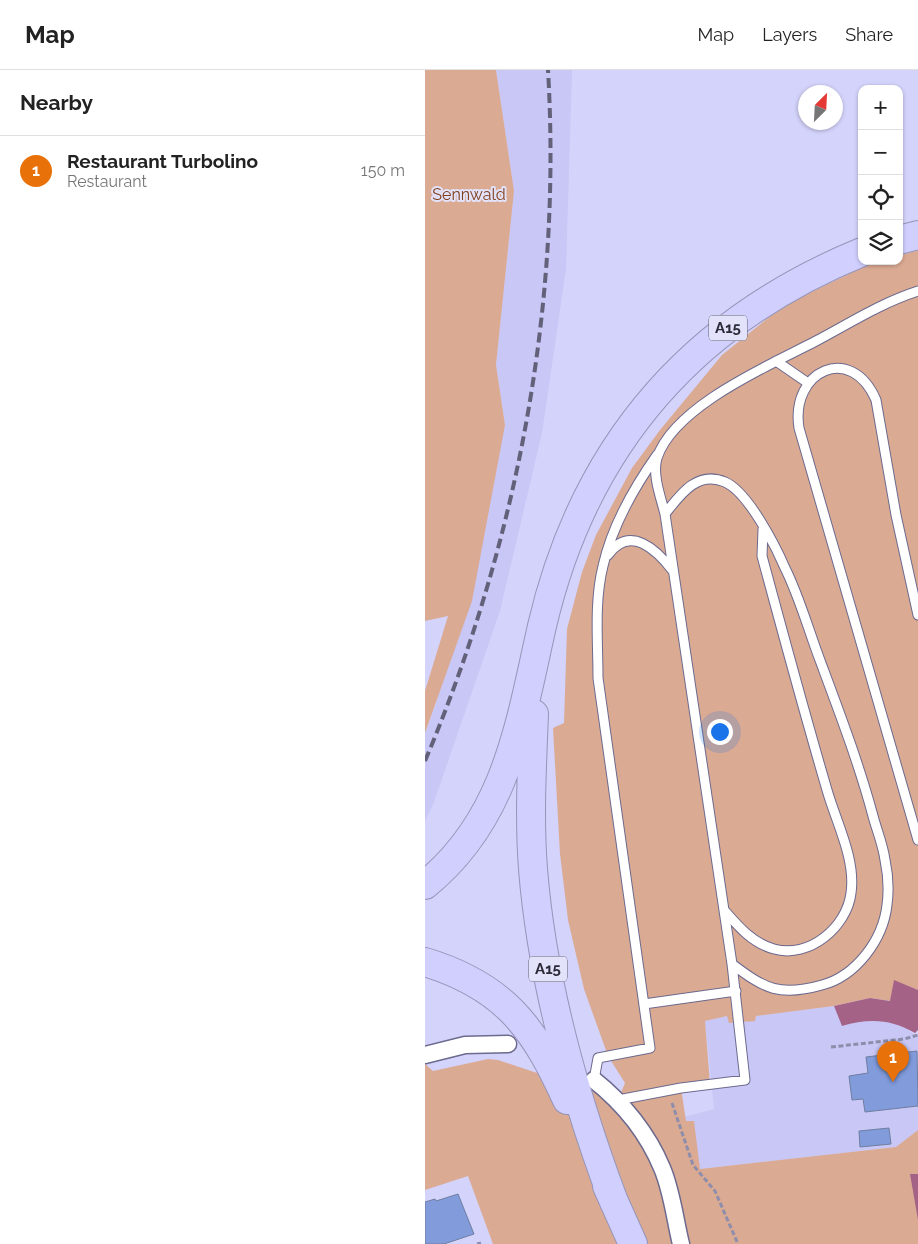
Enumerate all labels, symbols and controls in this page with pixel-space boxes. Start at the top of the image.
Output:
text: Map [25,20,75,49]
text: Map [698,24,734,45]
text: Layers [762,24,817,45]
text: Share [845,24,893,45]
north arrow [798,85,843,130]
map controls [858,85,903,265]
button: + [858,85,903,130]
text: Nearby [20,90,93,115]
button: − [858,130,903,175]
text: Restaurant Turbolino [67,150,258,172]
text: 1 [32,161,40,180]
text: 150 m [361,161,405,180]
text: Restaurant [67,172,147,191]
button: locate [858,175,903,220]
park label: Sennwald [432,185,506,204]
button: layers [858,220,903,265]
road number: A15 [709,316,747,340]
your location [707,719,733,745]
road number: A15 [529,956,567,982]
pin: 1 [877,1041,909,1082]

